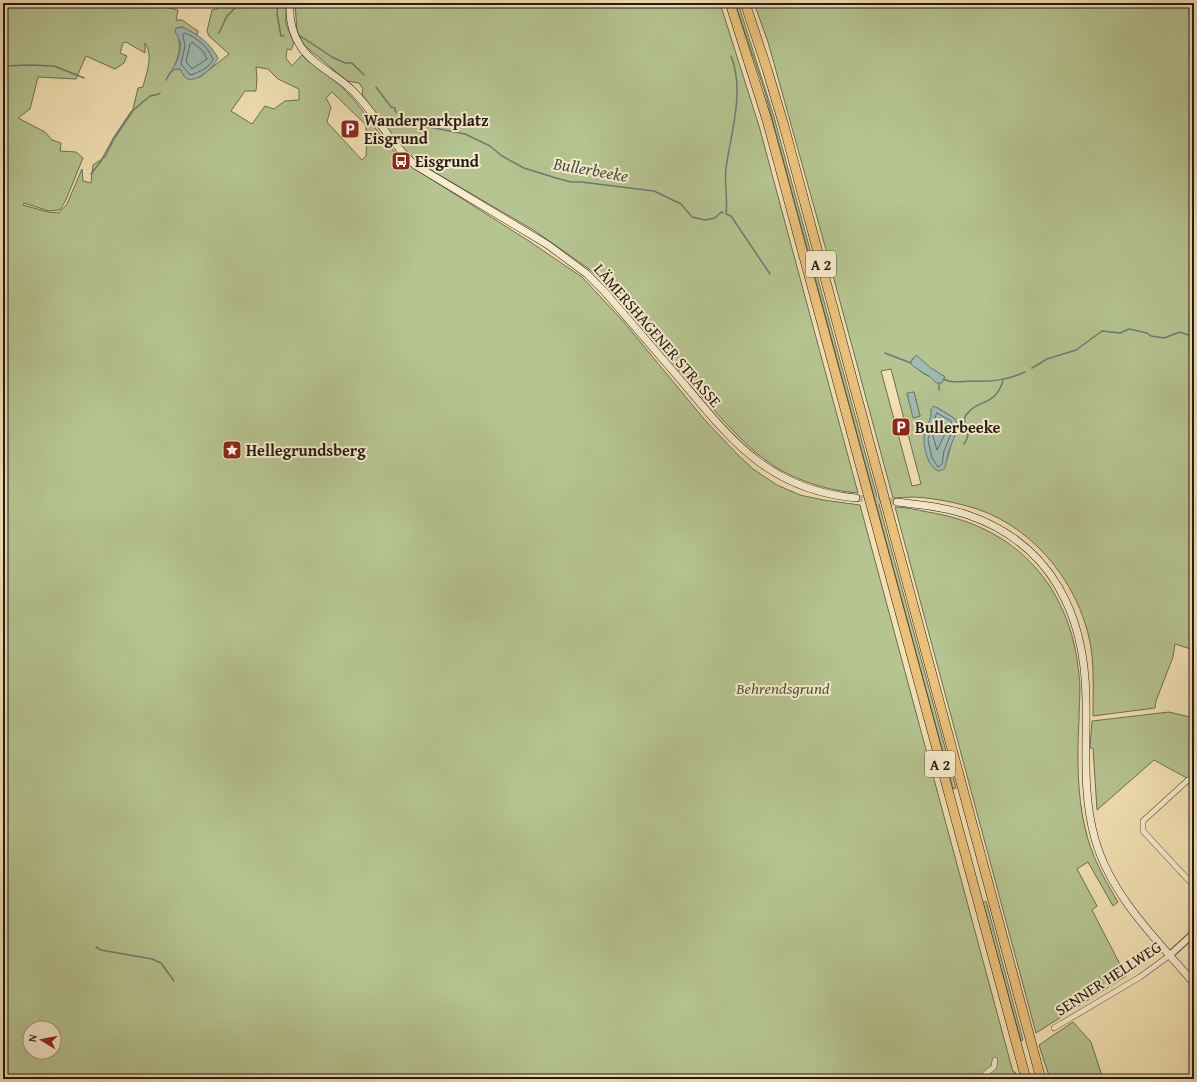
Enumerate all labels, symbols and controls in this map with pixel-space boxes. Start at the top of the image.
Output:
place label: Wanderparkplatz Eisgrund [364,108,489,150]
parking icon: Wanderparkplatz Eisgrund [339,118,361,140]
place label: Eisgrund [415,149,480,173]
bus stop icon: Eisgrund [390,150,412,172]
water label: Bullerbeeke [551,150,630,188]
road number: A 2 [806,251,836,277]
street label: LÄMERSHAGENER STRASSE [589,258,727,412]
place label: Bullerbeeke [915,415,1000,439]
parking icon: Bullerbeeke [890,416,912,438]
place label: Hellegrundsberg [246,438,366,462]
place icon: Hellegrundsberg [221,439,243,461]
park label: Behrendsgrund [735,676,830,700]
road number: A 2 [925,751,955,777]
street label: SENNER HELLWEG [1050,934,1166,1021]
north arrow [22,1020,62,1060]
text: N [24,1033,41,1043]

